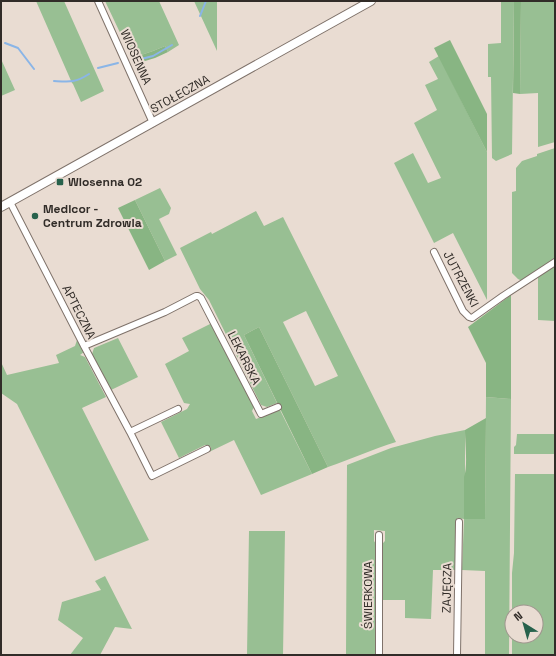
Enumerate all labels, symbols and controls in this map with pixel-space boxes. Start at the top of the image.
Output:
street label: WIOSENNA [117,27,155,88]
street label: STOŁECZNA [147,71,213,117]
place label: Wiosenna 02 [68,174,142,190]
marker: Wiosenna 02 [55,177,65,187]
place label: Medicor - Centrum Zdrowia [43,201,142,231]
marker: Medicor - Centrum Zdrowia [30,211,40,221]
street label: JUTRZENKI [439,248,483,310]
street label: APTECZNA [59,282,100,342]
street label: LEKARSKA [224,329,264,388]
street label: ŚWIERKOWA [360,561,376,629]
street label: ZAJĘCZA [439,562,455,613]
north arrow [504,604,544,644]
text: N [511,608,525,624]

